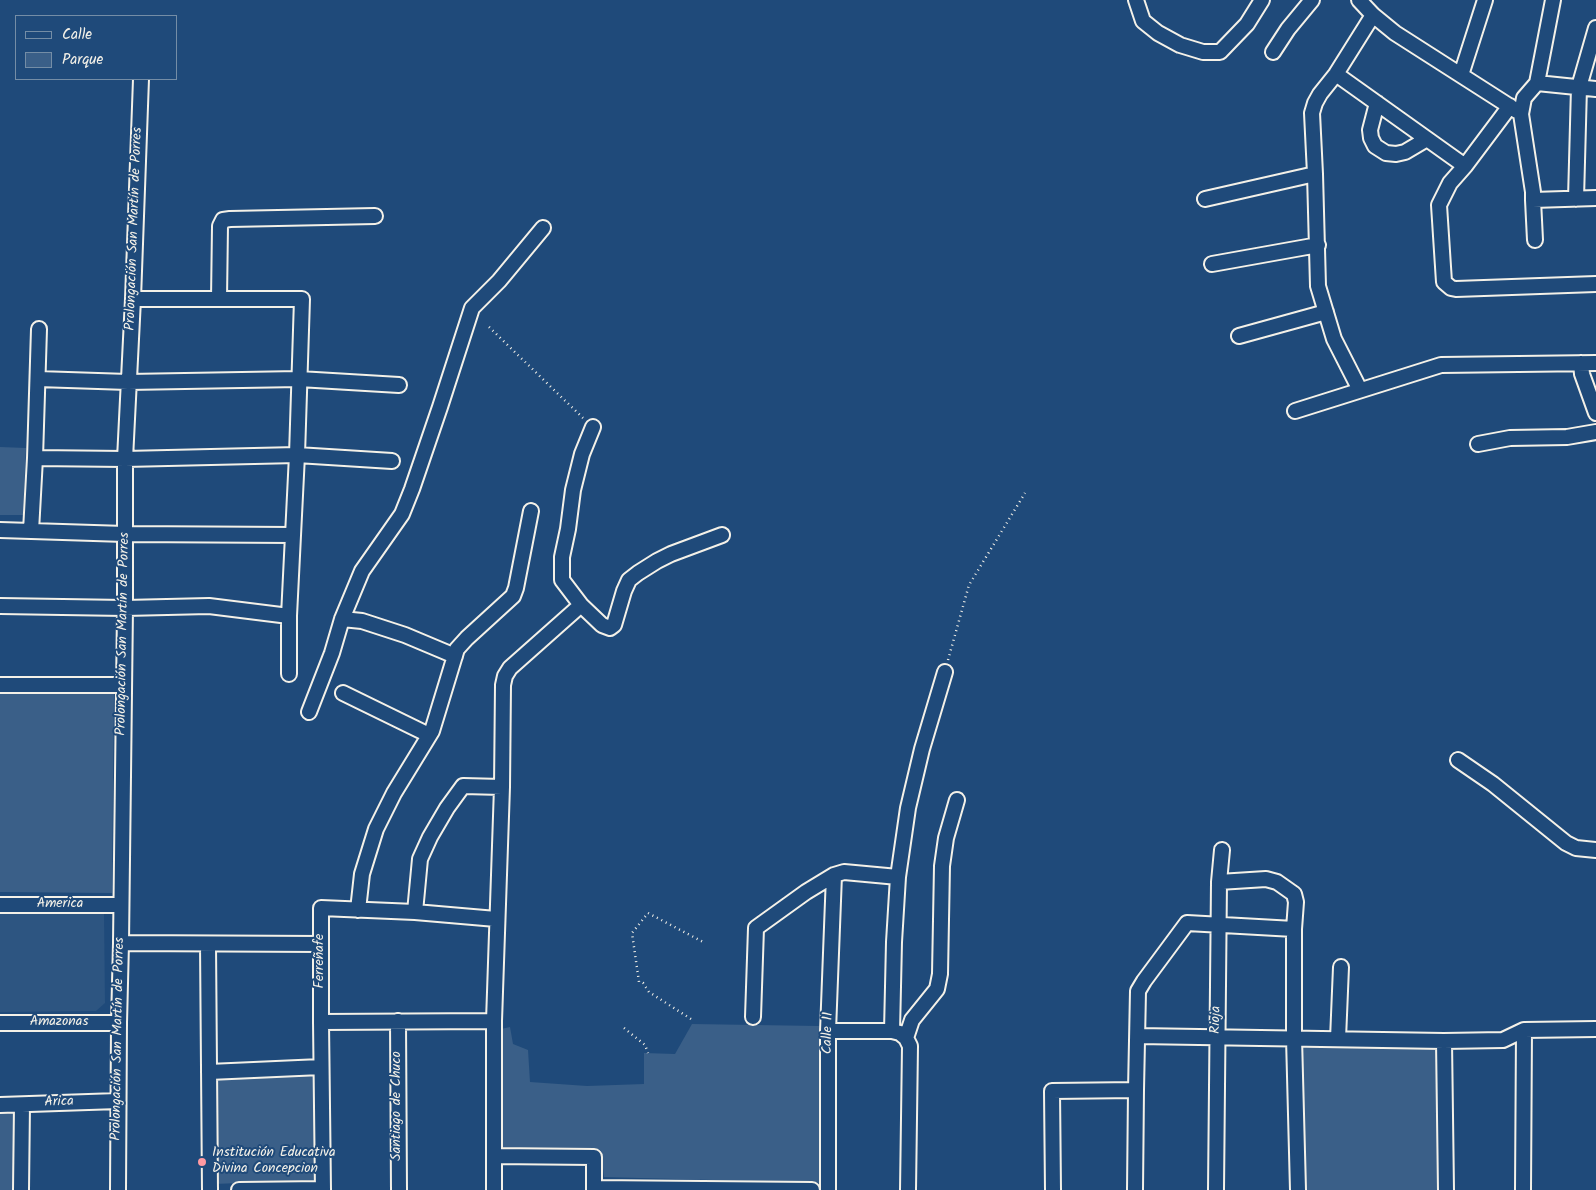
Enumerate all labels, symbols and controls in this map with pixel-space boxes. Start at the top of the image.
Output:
legend [15,15,178,80]
text: Calle [62,23,92,47]
text: Parque [62,48,103,72]
street label: Prolongación San Martín de Porres [123,127,147,331]
street label: Prolongación San Martín de Porres [114,532,134,736]
street label: America [37,897,83,913]
street label: Ferreñafe [313,934,329,988]
street label: Prolongación San Martín de Porres [109,937,129,1141]
street label: Rioja [1208,1006,1226,1034]
street label: Calle 11 [820,1012,838,1054]
street label: Amazonas [30,1015,88,1031]
street label: Santiago de Chuco [390,1051,406,1161]
street label: Arica [44,1094,74,1112]
place label: Institución Educativa Divina Concepcion [212,1146,336,1178]
marker: Institución Educativa Divina Concepcion [196,1156,208,1168]

